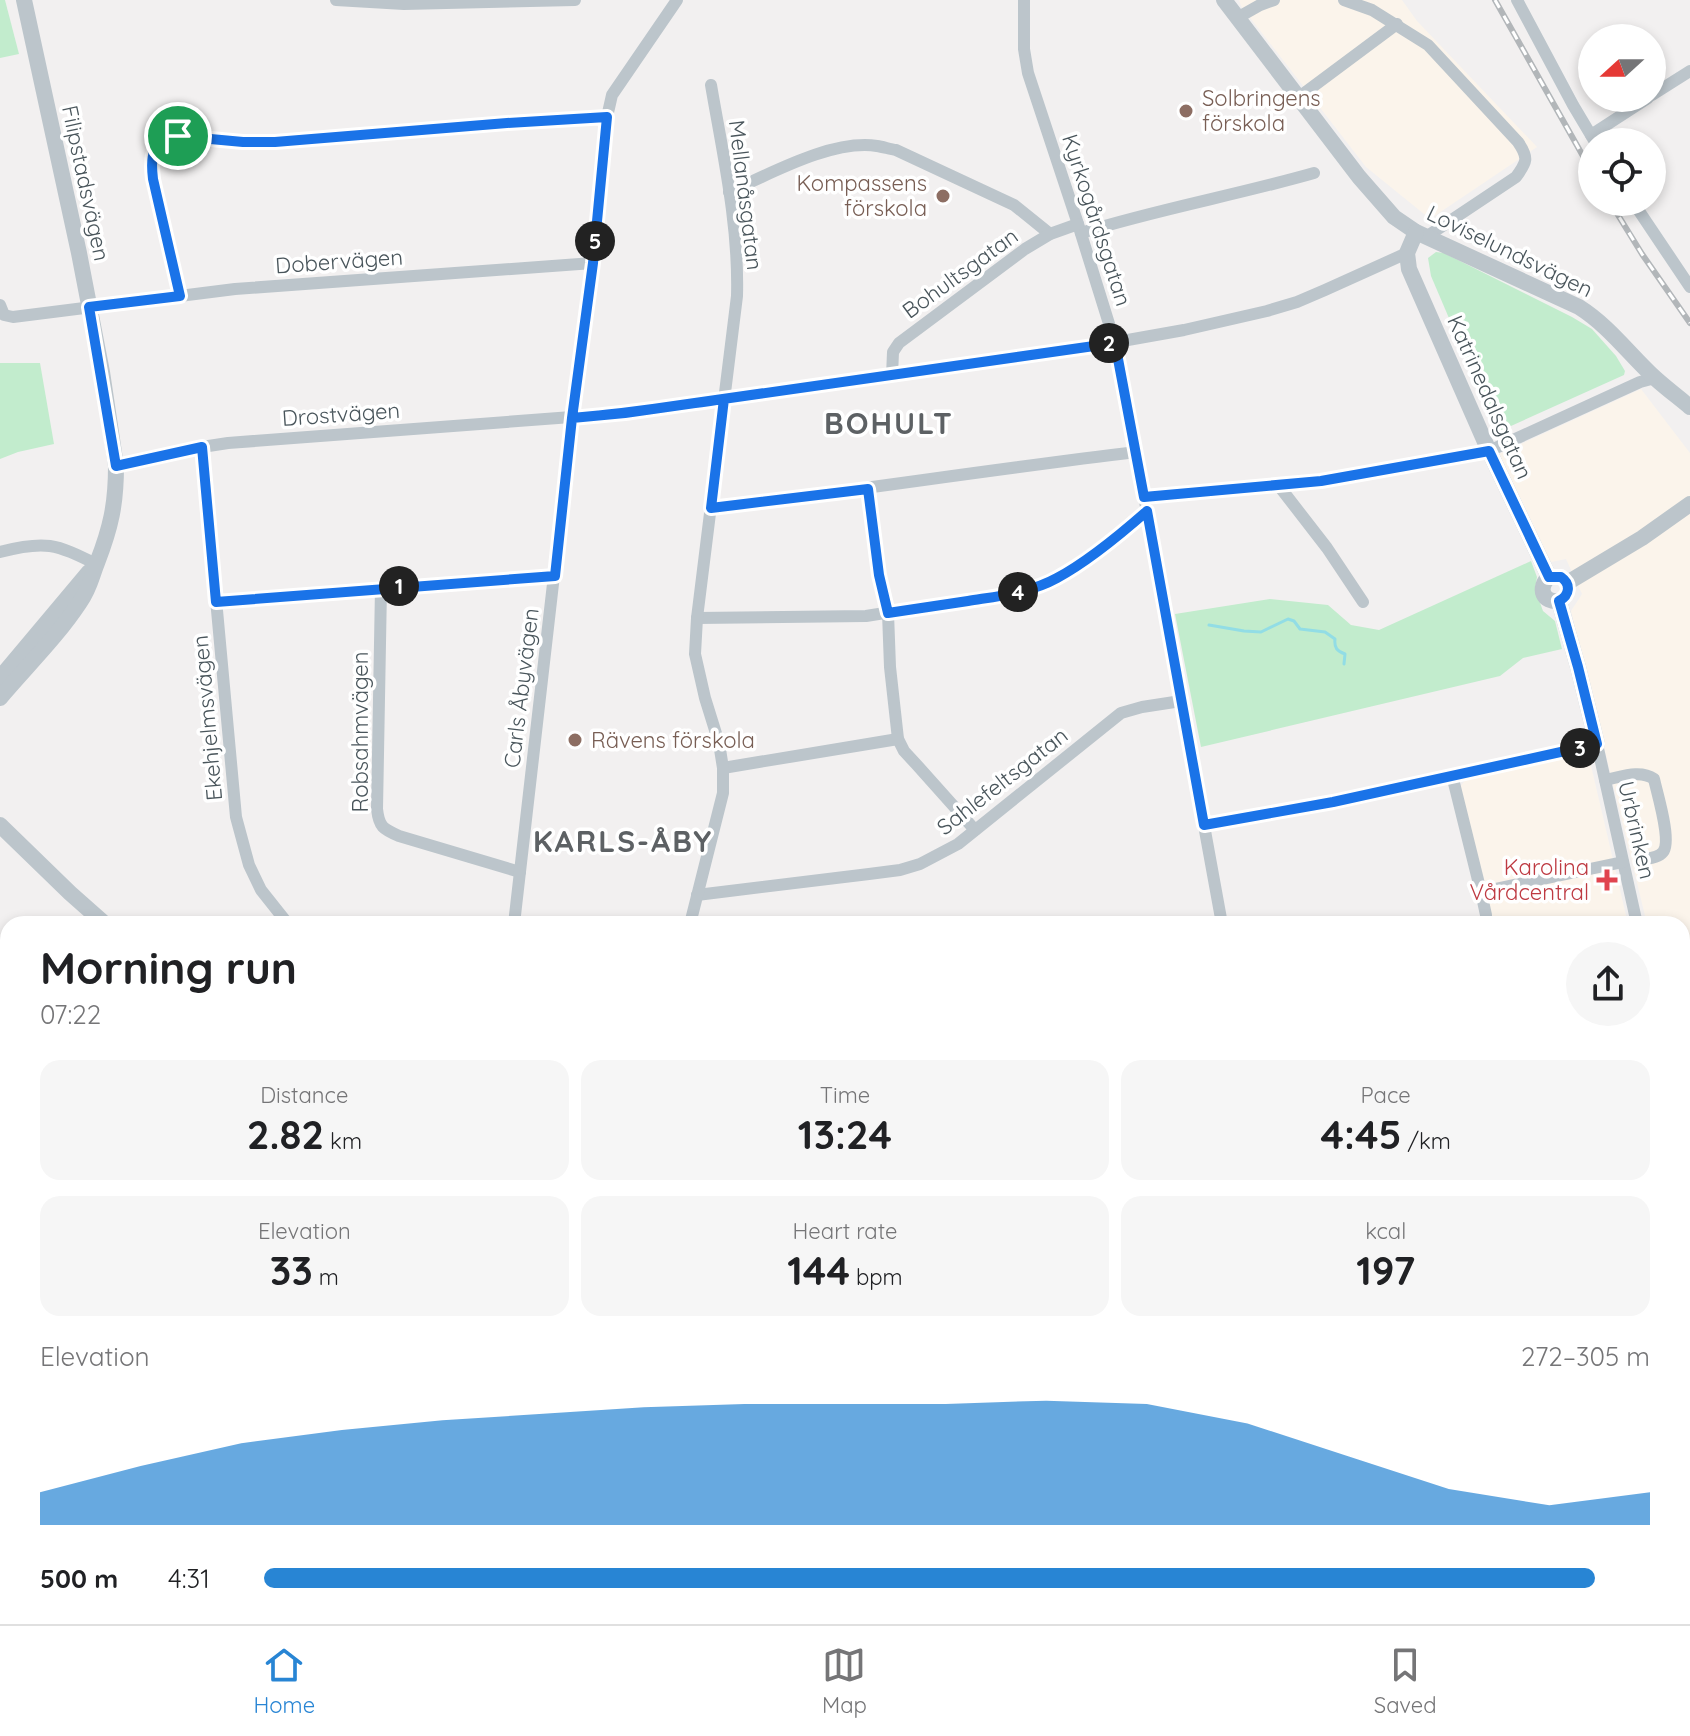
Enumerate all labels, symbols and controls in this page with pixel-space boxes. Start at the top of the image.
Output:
north arrow [1578,24,1666,112]
map controls [1578,24,1666,216]
place label: Solbringens förskola [1202,84,1321,137]
pin [144,102,212,170]
marker: Solbringens förskola [1177,102,1195,120]
street label: Filipstadsvägen [56,103,116,263]
icon: arrive [156,114,200,158]
street label: Mellanåsgatan [723,118,769,272]
button: locate [1578,128,1666,216]
street label: Kyrkogårdsgatan [1056,131,1138,309]
place label: Kompassens förskola [796,169,927,222]
marker: Kompassens förskola [934,187,952,205]
street label: Loviselundsvägen [1422,199,1598,303]
pin: 5 [575,221,615,261]
street label: Bohultsgatan [897,222,1023,324]
text: 5 [589,227,601,255]
street label: Dobervägen [274,243,404,279]
street label: Katrinedalsgatan [1441,311,1539,483]
pin: 2 [1089,323,1129,363]
text: 2 [1103,329,1115,357]
street label: Drostvägen [281,396,401,432]
district label: BOHULT [824,404,954,442]
pin: 1 [379,566,419,606]
text: 1 [395,572,403,600]
pin: 4 [998,572,1038,612]
text: 4 [1012,578,1024,606]
street label: Carls Åbyvägen [497,606,545,770]
street label: Ekehjelmsvägen [186,634,228,802]
street label: Robsahmvägen [346,652,374,812]
street label: Sahlefeltsgatan [931,721,1073,841]
place label: Rävens förskola [591,726,755,754]
pin: 3 [1560,728,1600,768]
marker: Rävens förskola [566,731,584,749]
text: 3 [1574,734,1586,762]
street label: Urbrinken [1612,778,1662,882]
district label: KARLS-ÅBY [533,822,713,860]
place label: Karolina Vårdcentral [1469,853,1589,906]
marker: Karolina Vårdcentral [1596,869,1618,891]
text: Morning run [40,940,297,995]
button: share [1566,942,1650,1026]
text: 07:22 [40,998,101,1031]
text: Distance [260,1081,348,1109]
text: Time [820,1081,870,1109]
text: Pace [1361,1081,1411,1109]
text: 2.82 [247,1109,324,1159]
text: 13:24 [798,1109,892,1159]
text: 4:45 [1321,1109,1402,1159]
text: km [324,1127,362,1155]
text: /km [1402,1127,1451,1155]
text: Elevation [258,1217,351,1245]
text: Heart rate [793,1217,897,1245]
text: kcal [1365,1217,1406,1245]
text: 33 [270,1245,313,1295]
text: 144 [787,1245,850,1295]
text: 197 [1356,1245,1415,1295]
text: m [313,1263,339,1291]
text: bpm [850,1263,903,1291]
text: Elevation [40,1340,150,1373]
text: 272–305 m [1521,1340,1650,1373]
text: 500 m [40,1562,118,1595]
text: 4:31 [168,1562,210,1595]
tab: Home [253,1643,315,1719]
tab: Map [822,1643,867,1719]
tab: Saved [1374,1643,1437,1719]

